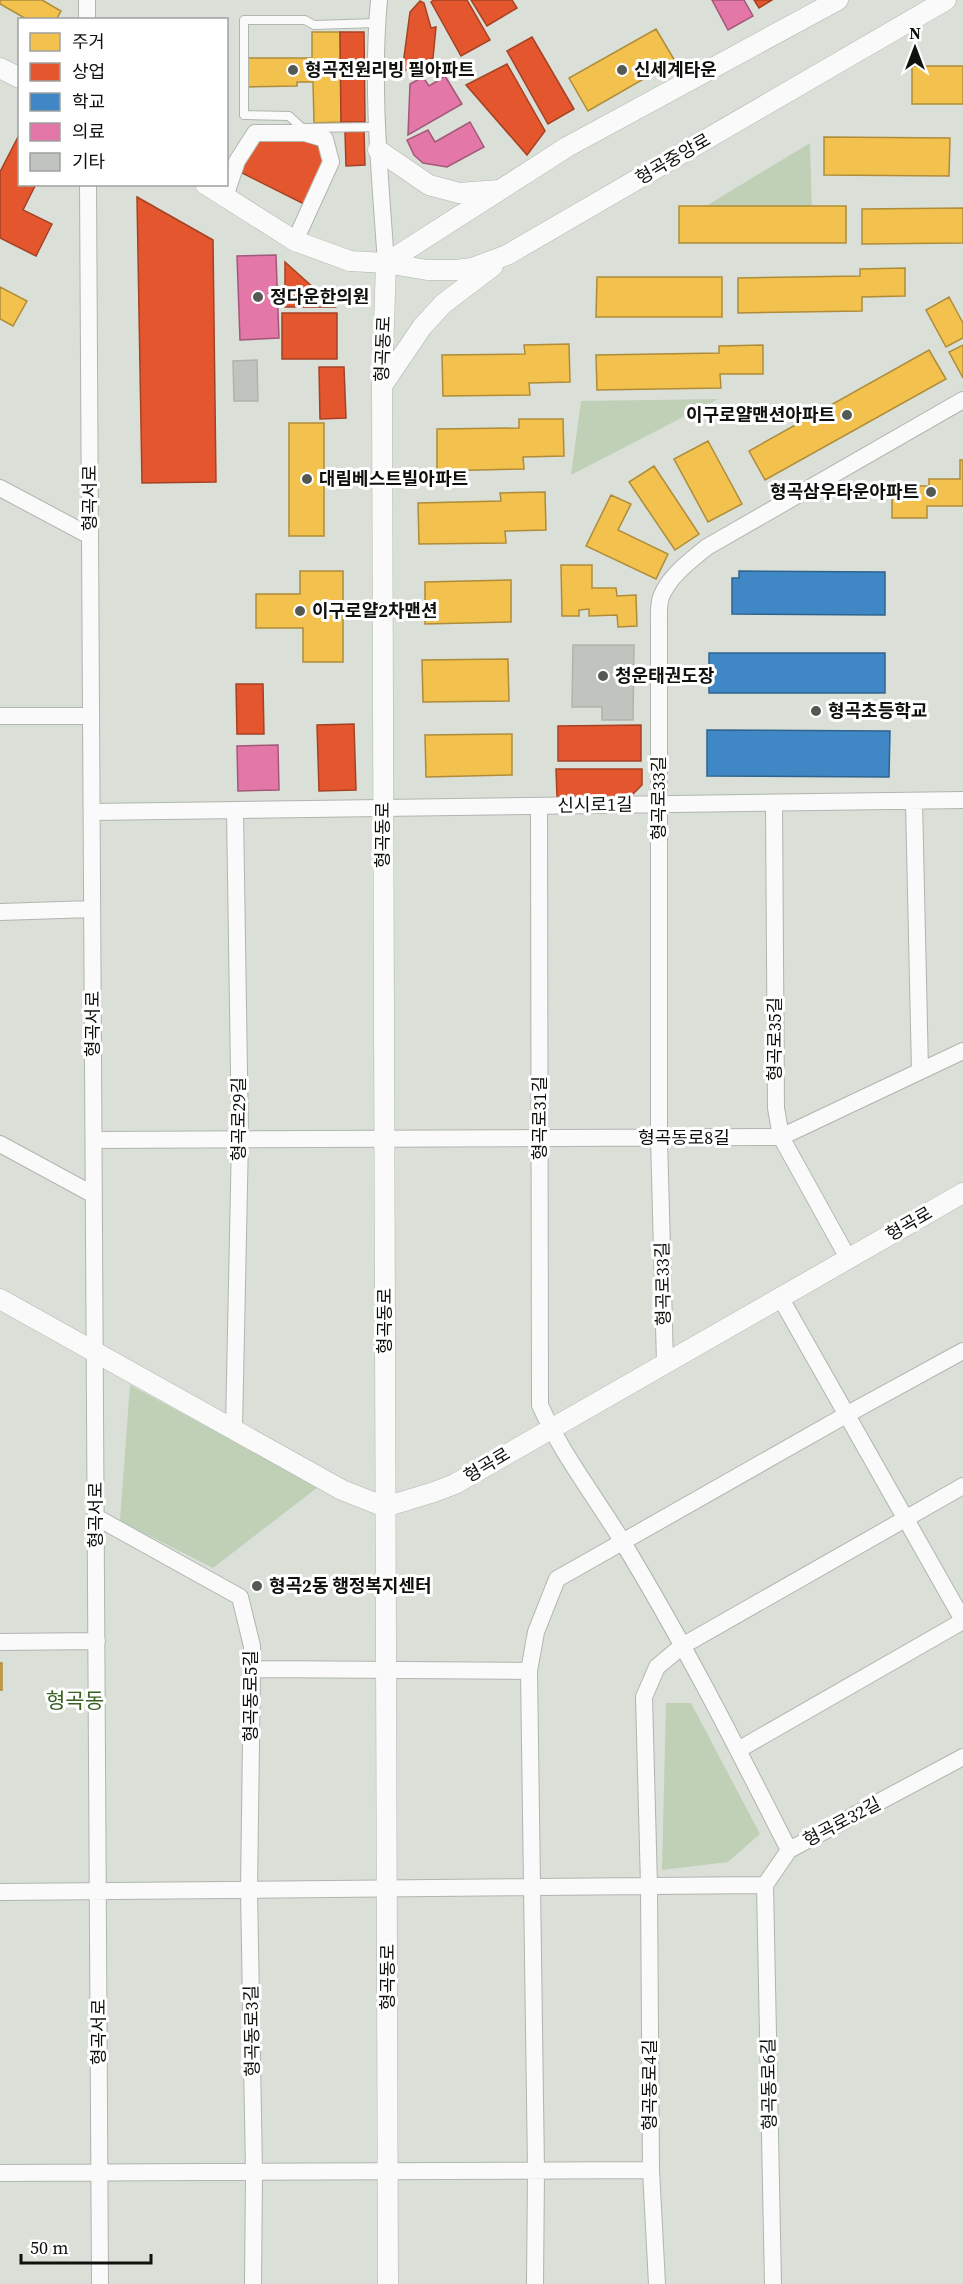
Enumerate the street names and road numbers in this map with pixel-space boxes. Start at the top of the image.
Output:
street label: 형곡중앙로 [631,127,715,190]
street label: 형곡동로 [369,315,396,383]
street label: 형곡서로 [77,465,102,531]
street label: 형곡로33길 [646,756,671,840]
street label: 신시로1길 [557,791,633,818]
street label: 형곡동로 [370,802,395,868]
street label: 형곡서로 [80,991,105,1057]
street label: 형곡로35길 [762,997,787,1081]
street label: 형곡로31길 [527,1076,552,1160]
street label: 형곡로29길 [226,1077,251,1161]
street label: 형곡동로8길 [638,1125,730,1150]
street label: 형곡로 [881,1200,937,1247]
street label: 형곡로33길 [649,1242,676,1326]
street label: 형곡동로 [372,1288,397,1354]
street label: 형곡로 [459,1441,514,1488]
street label: 형곡서로 [83,1482,108,1548]
street label: 형곡동로5길 [238,1650,263,1742]
street label: 형곡로32길 [799,1791,885,1852]
street label: 형곡동로 [375,1944,400,2010]
street label: 형곡동로3길 [238,1985,265,2077]
street label: 형곡서로 [86,1999,111,2065]
street label: 형곡동로6길 [755,2038,782,2130]
street label: 형곡동로4길 [637,2039,662,2131]

